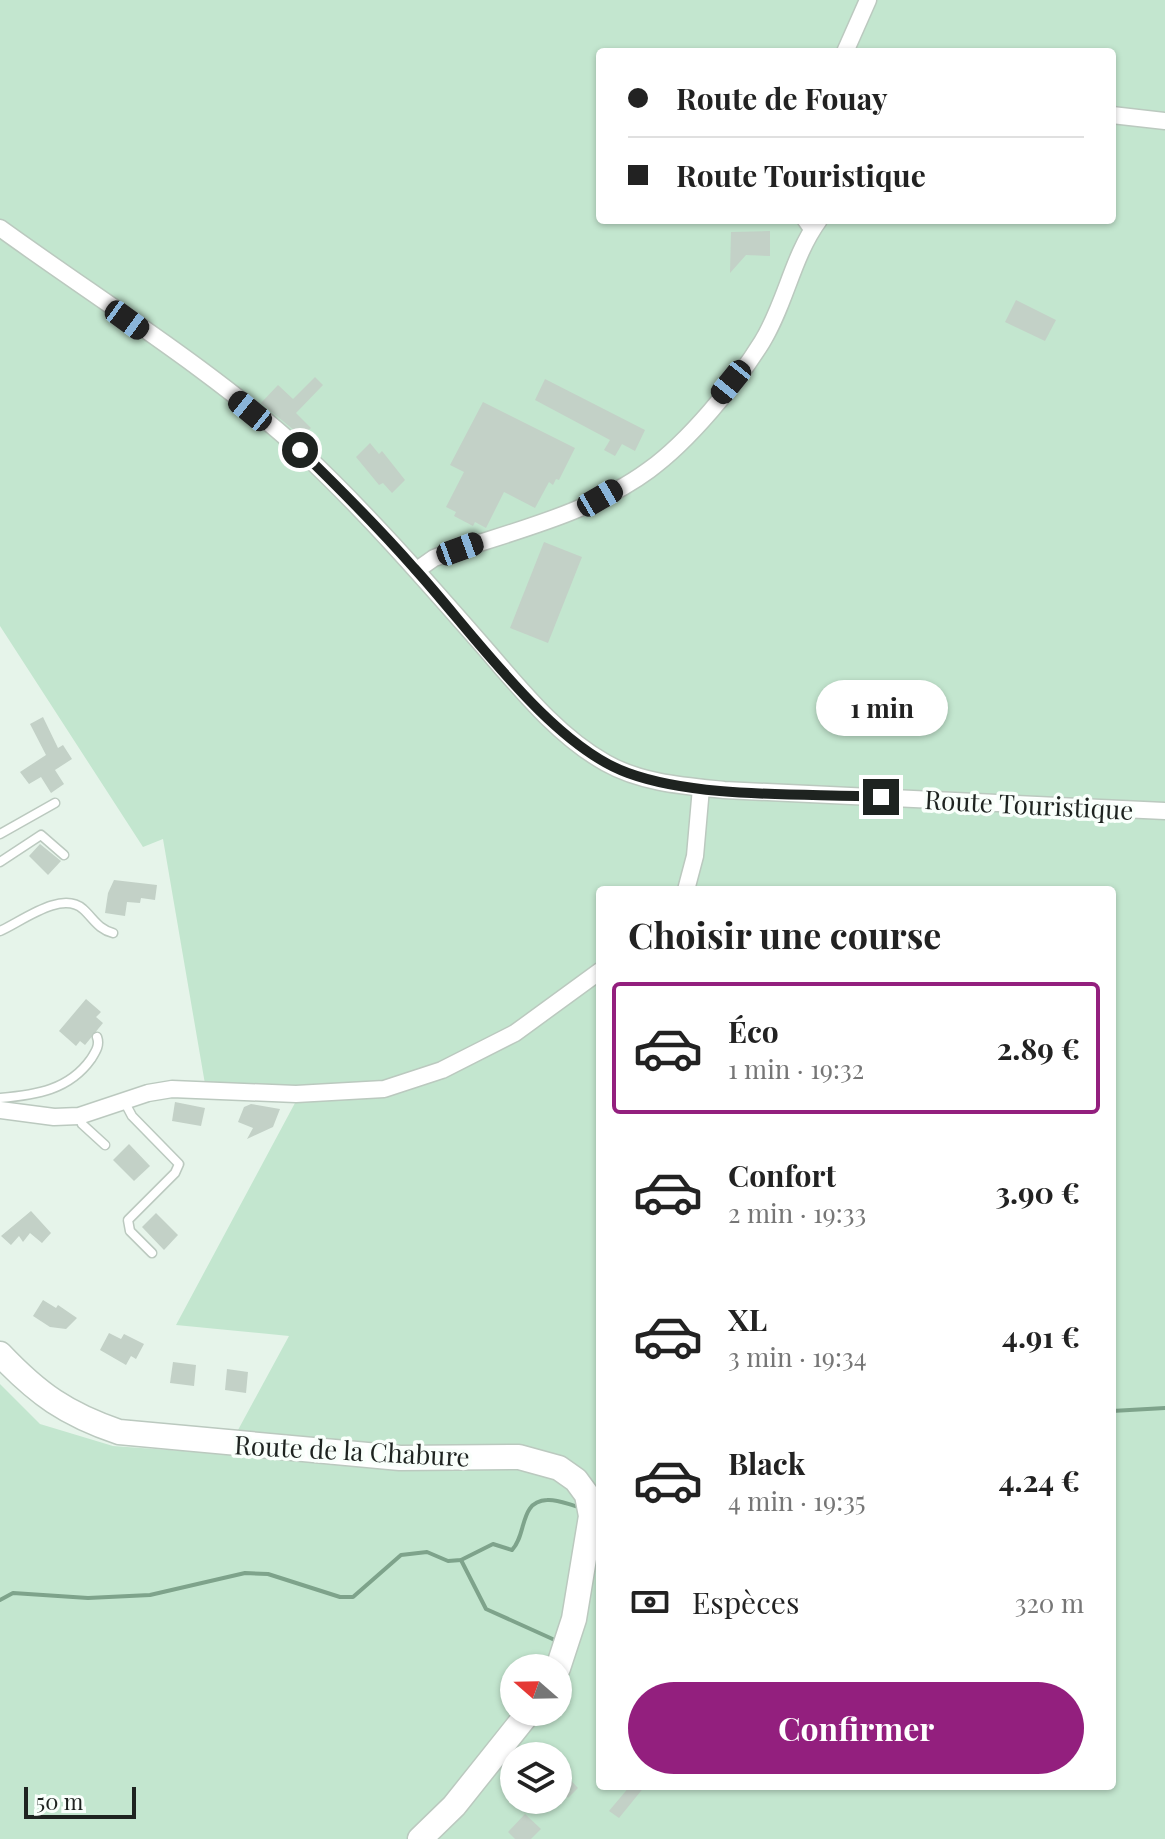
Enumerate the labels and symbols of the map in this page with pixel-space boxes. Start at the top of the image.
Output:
car [101,296,153,344]
car [707,356,755,408]
car [224,387,276,435]
route start [282,432,318,468]
car [573,476,627,520]
car [433,530,487,568]
callout: 1 min [815,681,947,737]
route end [863,779,899,815]
street label: Route Touristique [924,781,1134,827]
street label: Route de la Chabure [233,1426,471,1474]
north arrow [500,1654,572,1726]
scale bar [24,1783,136,1819]

